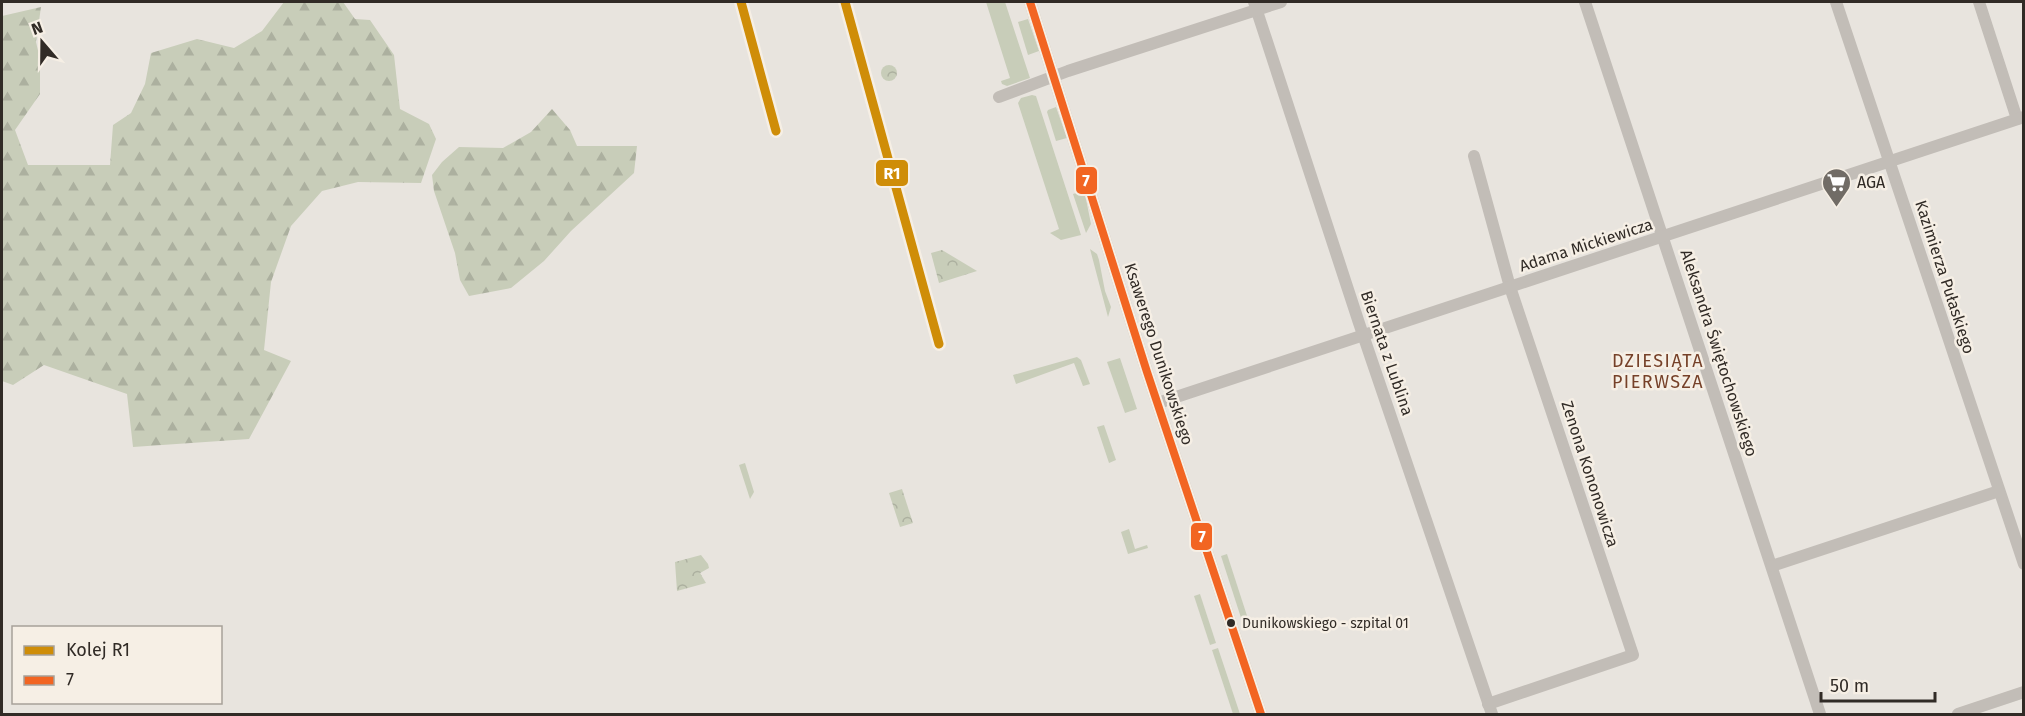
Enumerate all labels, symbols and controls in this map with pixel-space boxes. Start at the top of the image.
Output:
north arrow [12,12,72,72]
text: N [29,18,45,39]
line badge: R1 [875,159,909,187]
text: R1 [883,164,901,183]
line badge: 7 [1075,166,1098,195]
supermarket icon: AGA [1820,166,1852,208]
text: 7 [1082,171,1090,190]
place label: AGA [1857,173,1886,192]
street label: Kazimierza Pułaskiego [1911,198,1979,356]
street label: Adama Mickiewicza [1517,214,1655,276]
street label: Aleksandra Świętochowskiego [1677,247,1762,459]
street label: Ksawerego Dunikowskiego [1121,261,1197,447]
street label: Biernata z Lublina [1357,288,1417,418]
district label: DZIESIĄTA PIERWSZA [1612,350,1704,393]
street label: Zenona Kononowicza [1557,398,1623,550]
line badge: 7 [1190,522,1213,551]
text: 7 [1198,527,1206,546]
place label: Dunikowskiego - szpital 01 [1242,615,1409,632]
marker: Dunikowskiego - szpital 01 [1225,617,1237,629]
legend [12,626,222,704]
text: Kolej R1 [66,639,130,661]
scale bar [1821,665,1935,703]
text: 7 [66,669,74,691]
text: 50 m [1830,675,1869,697]

